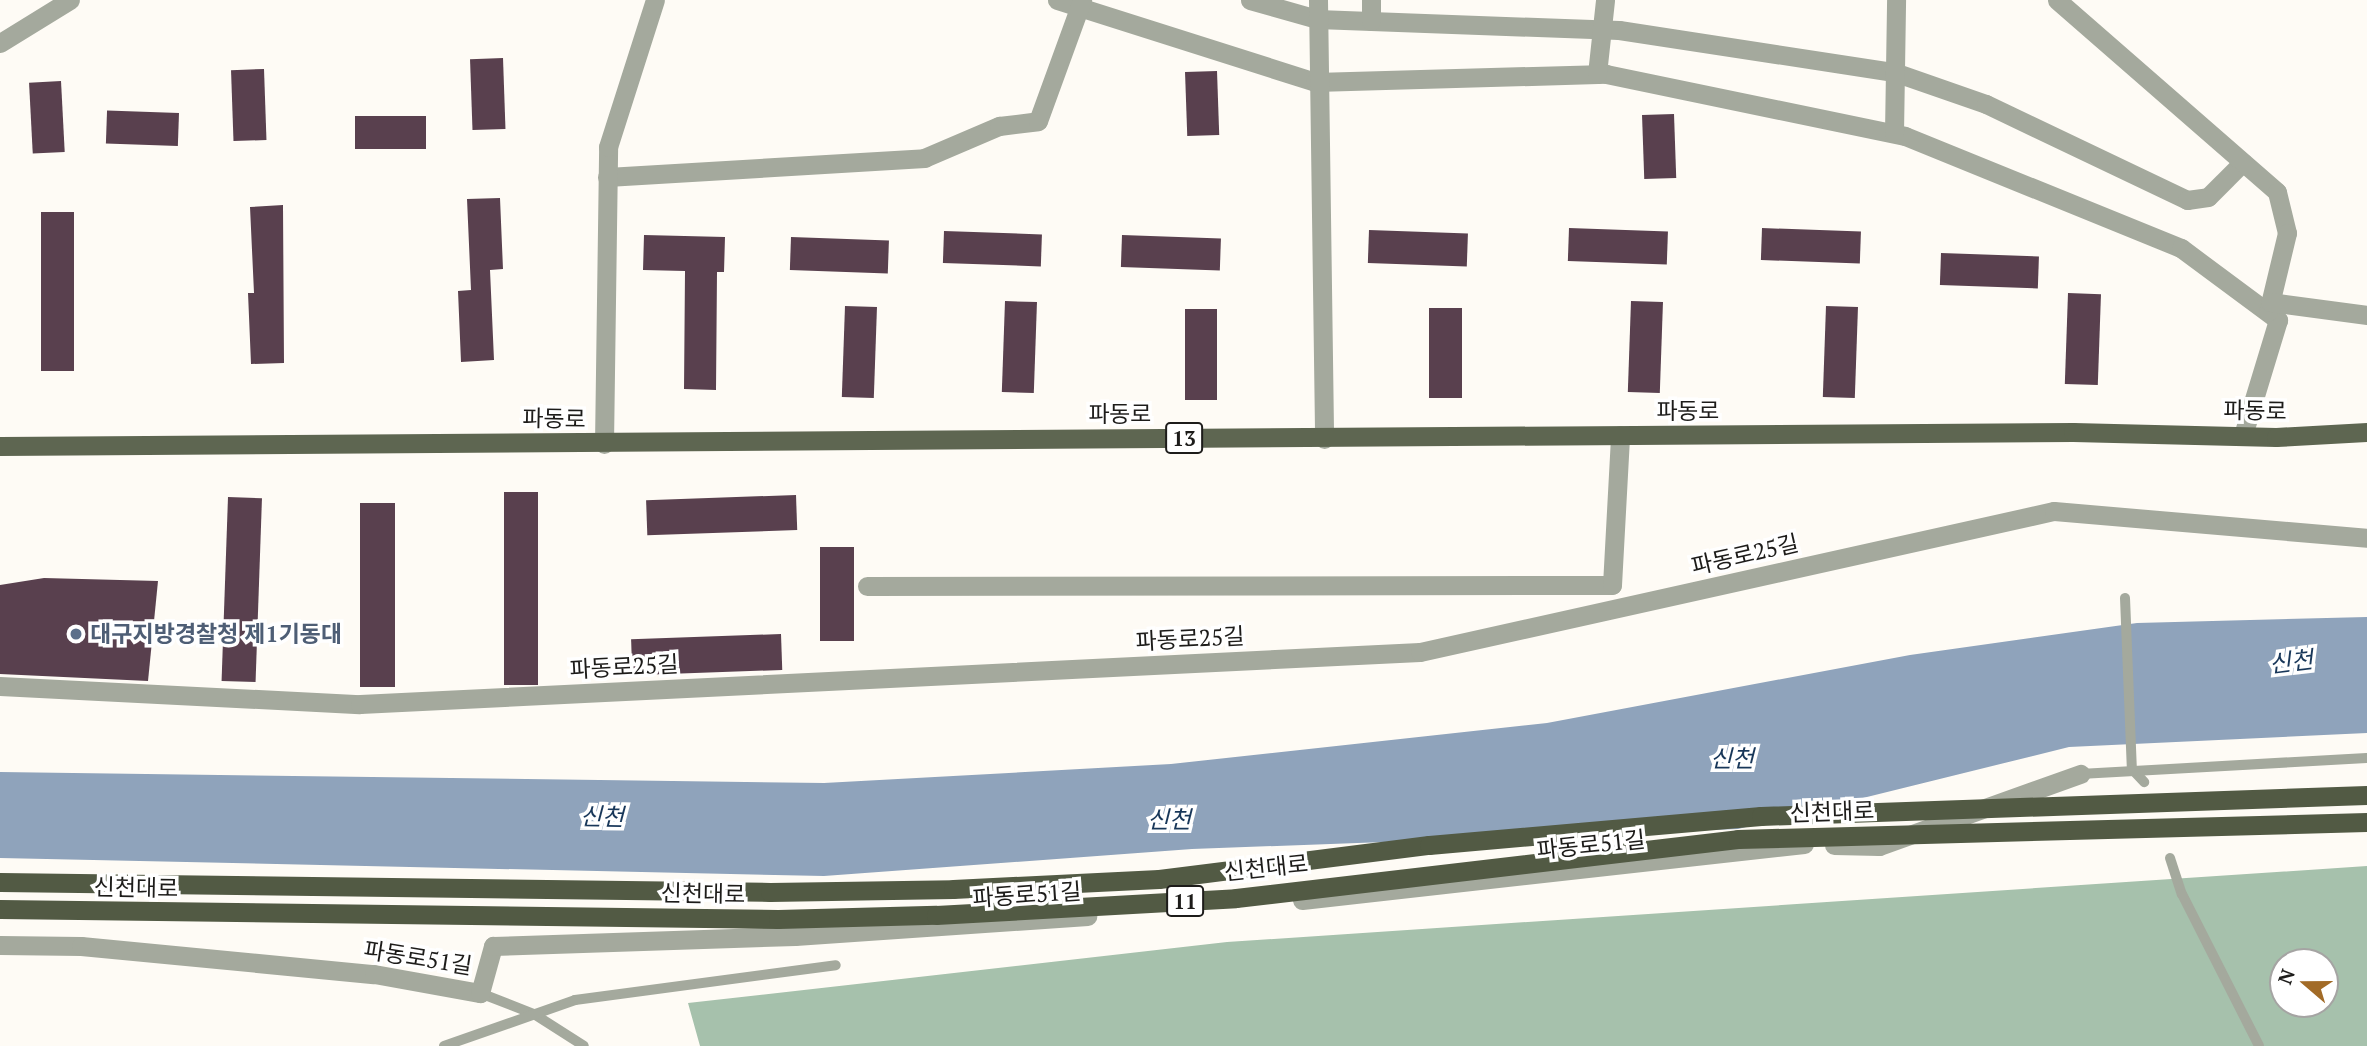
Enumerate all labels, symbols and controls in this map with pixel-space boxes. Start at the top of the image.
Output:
street label: 파동로 [1656,397,1720,425]
street label: 파동로 [2223,397,2287,425]
street label: 파동로 [1088,400,1152,428]
street label: 파동로 [522,405,586,433]
road number: 13 [1165,420,1203,456]
street label: 파동로25길 [1689,529,1801,581]
place label: 대구지방경찰청 제1기동대 [90,620,342,648]
street label: 파동로25길 [1135,622,1245,656]
marker: 대구지방경찰청 제1기동대 [68,626,84,642]
water label: 신천 [2267,645,2315,679]
street label: 파동로25길 [569,650,679,684]
water label: 신천 [1710,745,1754,773]
street label: 신천대로 [1789,797,1875,827]
water label: 신천 [580,802,624,832]
water label: 신천 [1147,806,1191,834]
street label: 파동로51길 [1535,826,1647,864]
street label: 신천대로 [1222,850,1310,886]
street label: 신천대로 [93,873,179,903]
street label: 파동로51길 [972,877,1082,913]
street label: 신천대로 [660,879,746,909]
road number: 11 [1166,884,1204,918]
street label: 파동로51길 [362,936,474,980]
north arrow [2269,948,2339,1018]
text: N [2271,965,2300,987]

